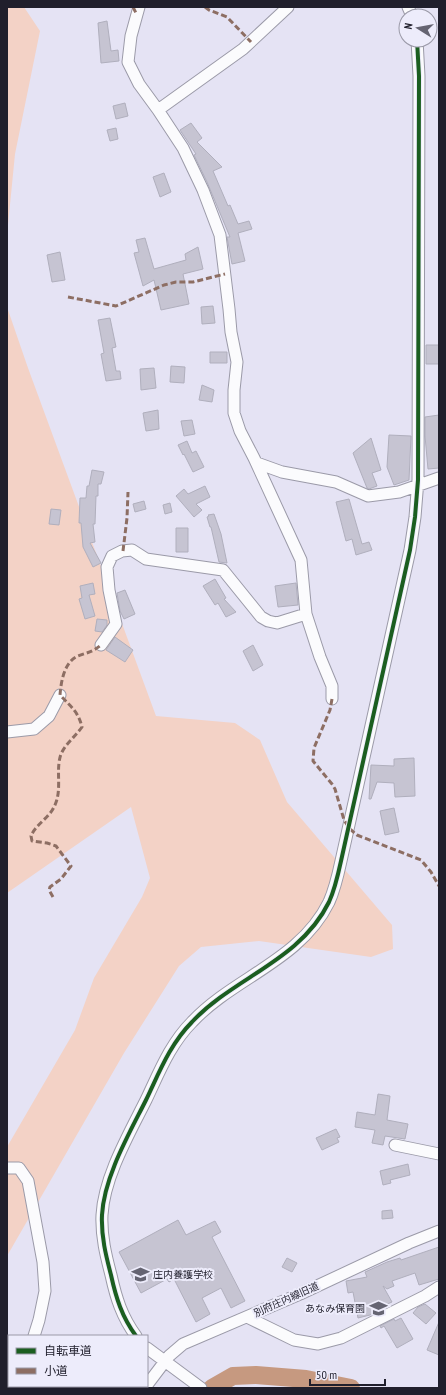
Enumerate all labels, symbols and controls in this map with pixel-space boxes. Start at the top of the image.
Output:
north arrow [398,8,438,48]
text: N [401,22,416,30]
school or university icon: 庄内養護学校 [130,1264,150,1284]
place label: 庄内養護学校 [153,1268,213,1281]
street label: 別府庄内線旧道 [252,1279,321,1320]
school or university icon: あなみ保育園 [368,1298,388,1318]
place label: あなみ保育園 [305,1302,365,1315]
legend [8,1335,148,1387]
text: 自転車道 [44,1343,92,1358]
scale bar [310,1361,385,1387]
text: 小道 [44,1363,68,1378]
text: 50 m [316,1367,337,1382]

